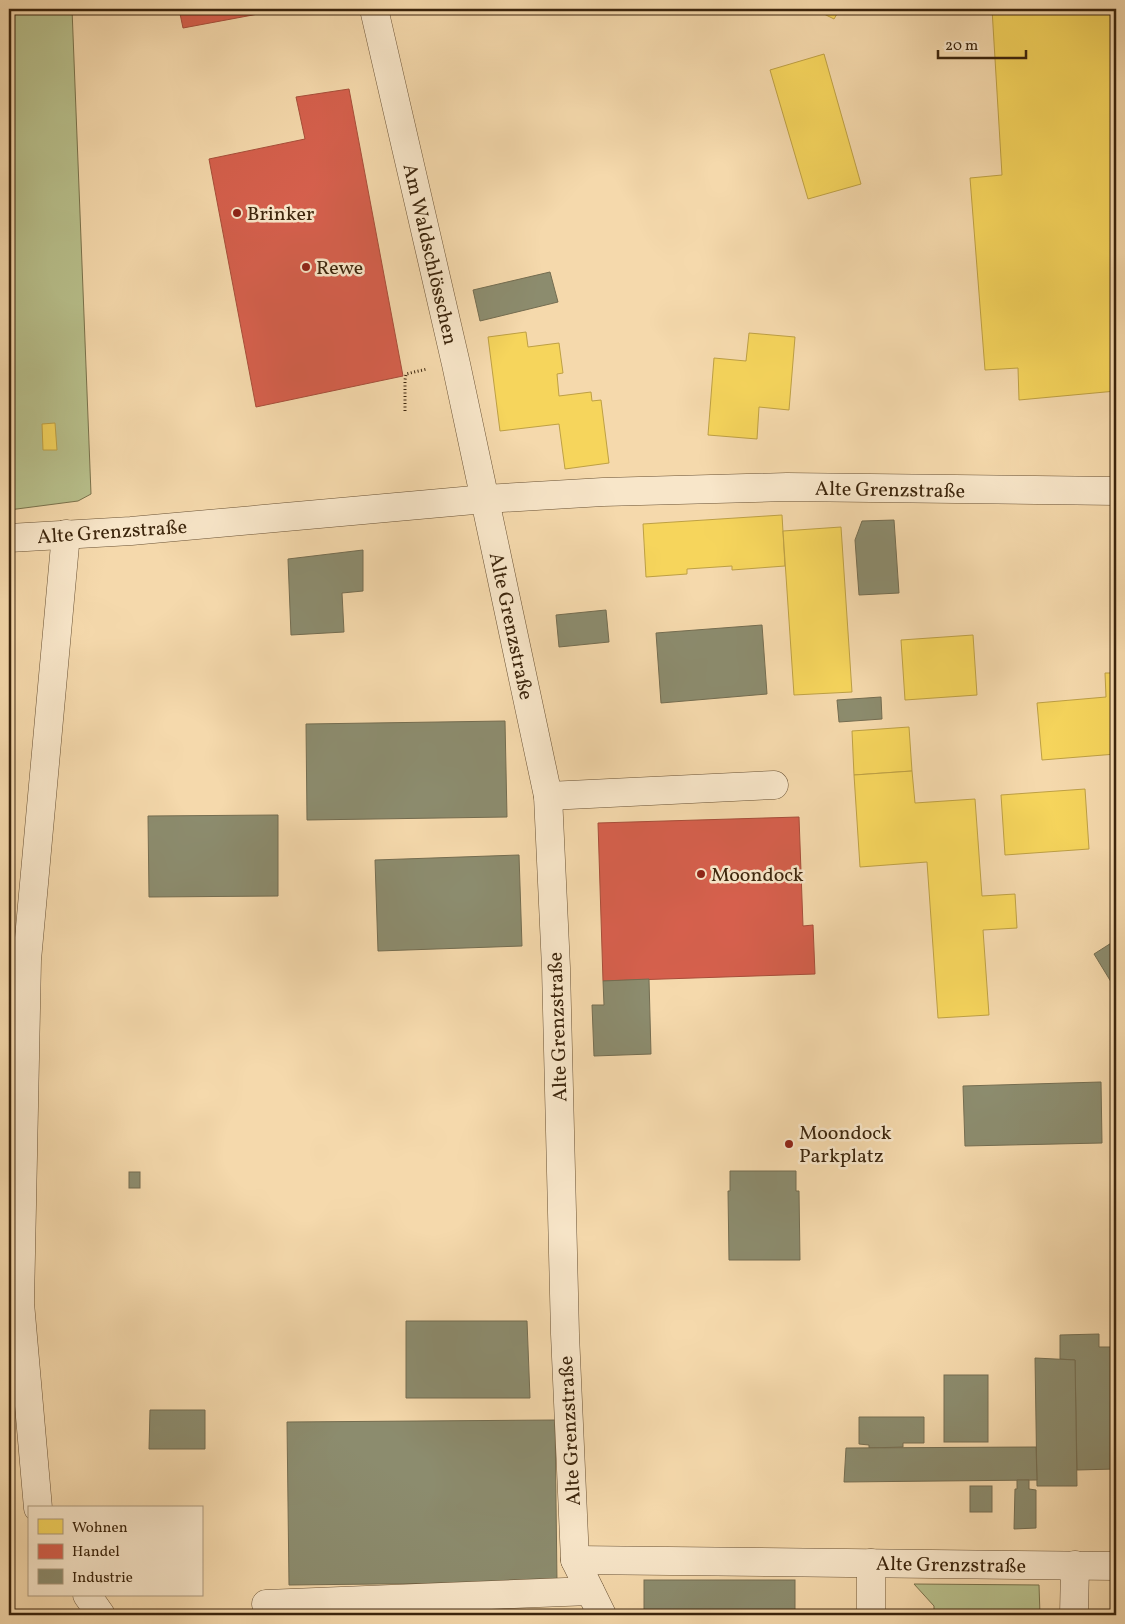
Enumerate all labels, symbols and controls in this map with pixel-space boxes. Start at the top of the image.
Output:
scale bar [938,28,1025,60]
text: 20 m [945,36,978,57]
street label: Am Waldschlösschen [395,161,464,348]
place label: Brinker [247,201,314,229]
marker: Brinker [231,207,243,219]
place label: Rewe [316,255,363,283]
marker: Rewe [300,261,312,273]
street label: Alte Grenzstraße [815,476,965,506]
street label: Alte Grenzstraße [36,514,188,552]
street label: Alte Grenzstraße [481,550,539,703]
place label: Moondock [711,862,804,890]
marker: Moondock [695,868,707,880]
street label: Alte Grenzstraße [542,951,576,1102]
place label: Moondock Parkplatz [799,1120,892,1171]
marker: Moondock Parkplatz [783,1138,795,1150]
street label: Alte Grenzstraße [553,1355,589,1507]
legend [28,1506,202,1596]
text: Wohnen [72,1518,128,1539]
text: Handel [72,1542,120,1563]
street label: Alte Grenzstraße [876,1551,1026,1581]
text: Industrie [72,1568,133,1589]

